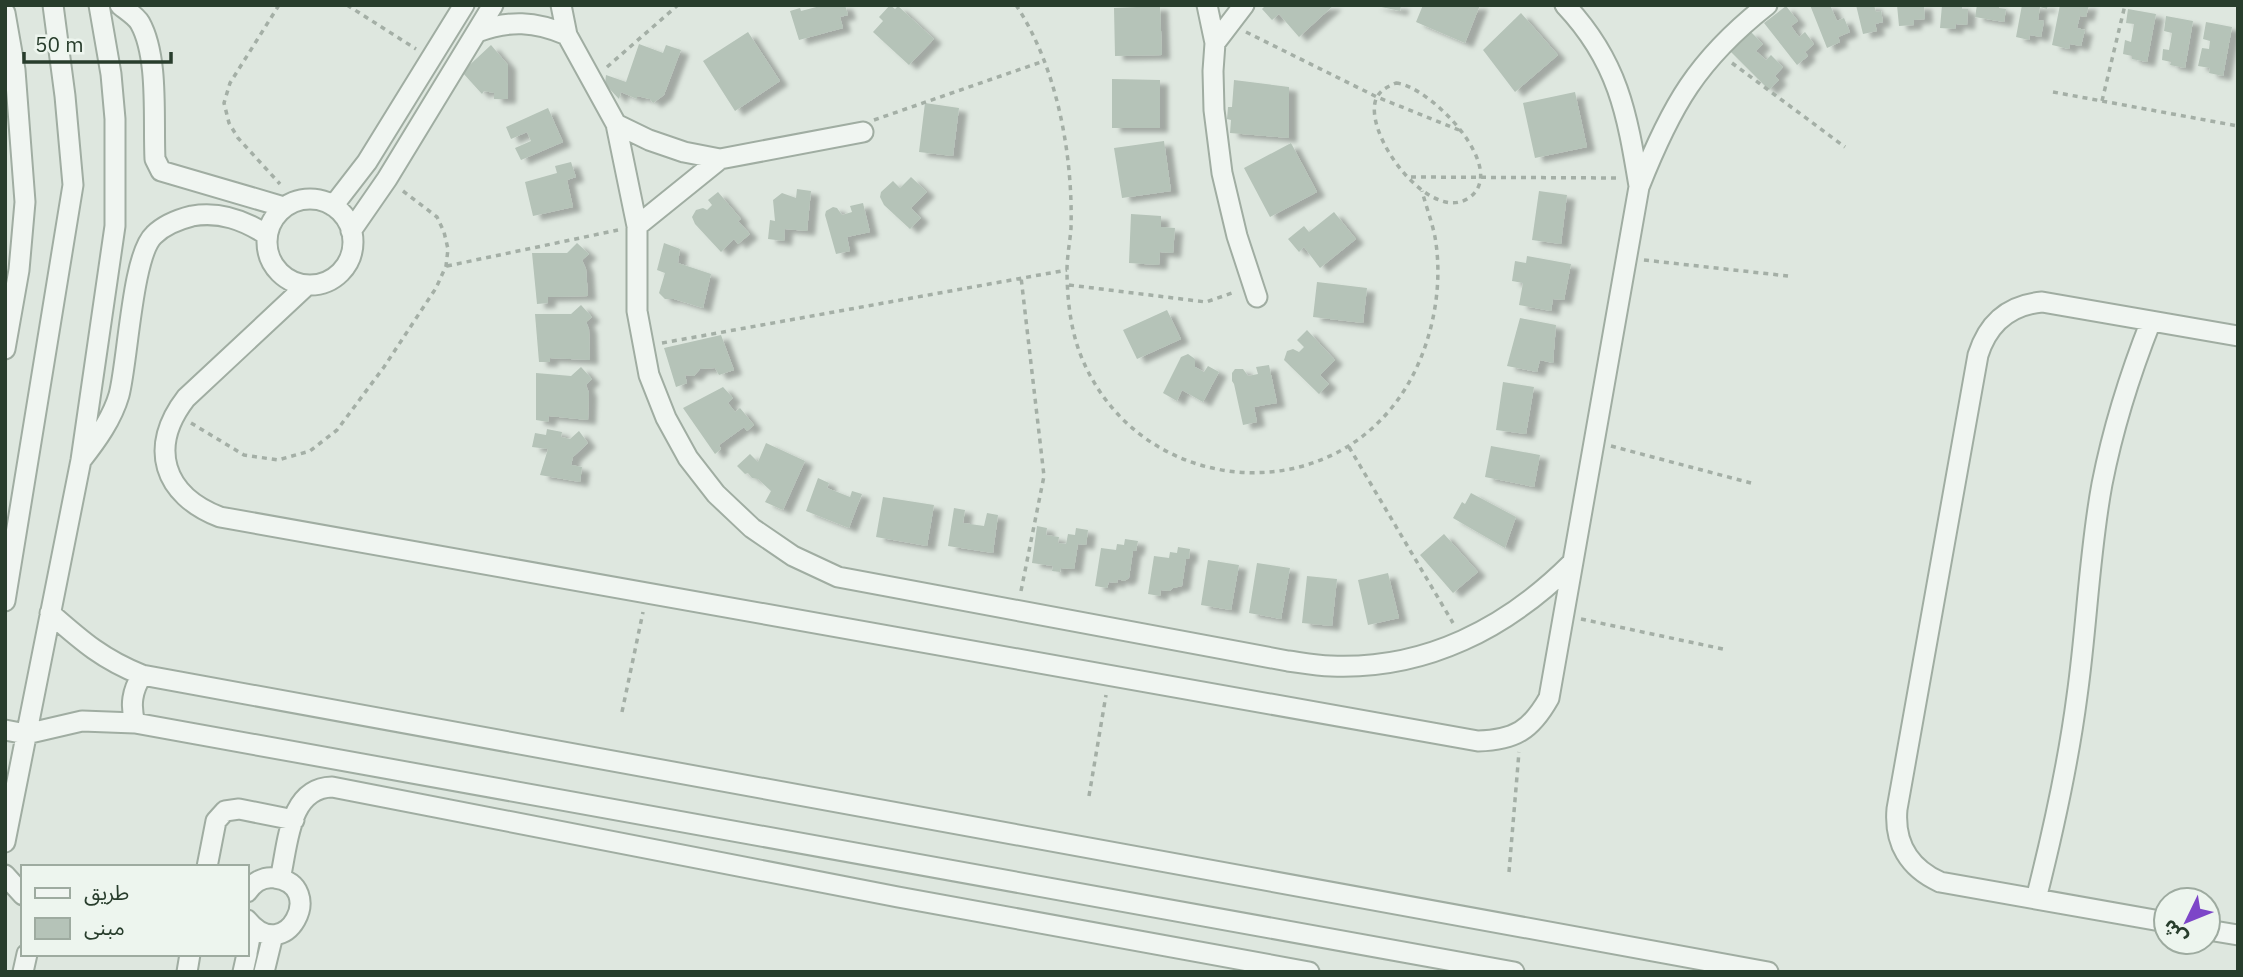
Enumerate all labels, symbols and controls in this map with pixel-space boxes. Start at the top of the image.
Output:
scale bar [24,21,172,65]
text: 50 m [35,30,84,58]
legend [21,865,248,956]
text: طريق [84,878,129,906]
north arrow [2152,886,2222,956]
text: مبنى [84,913,125,941]
text: ش [2157,915,2192,950]

